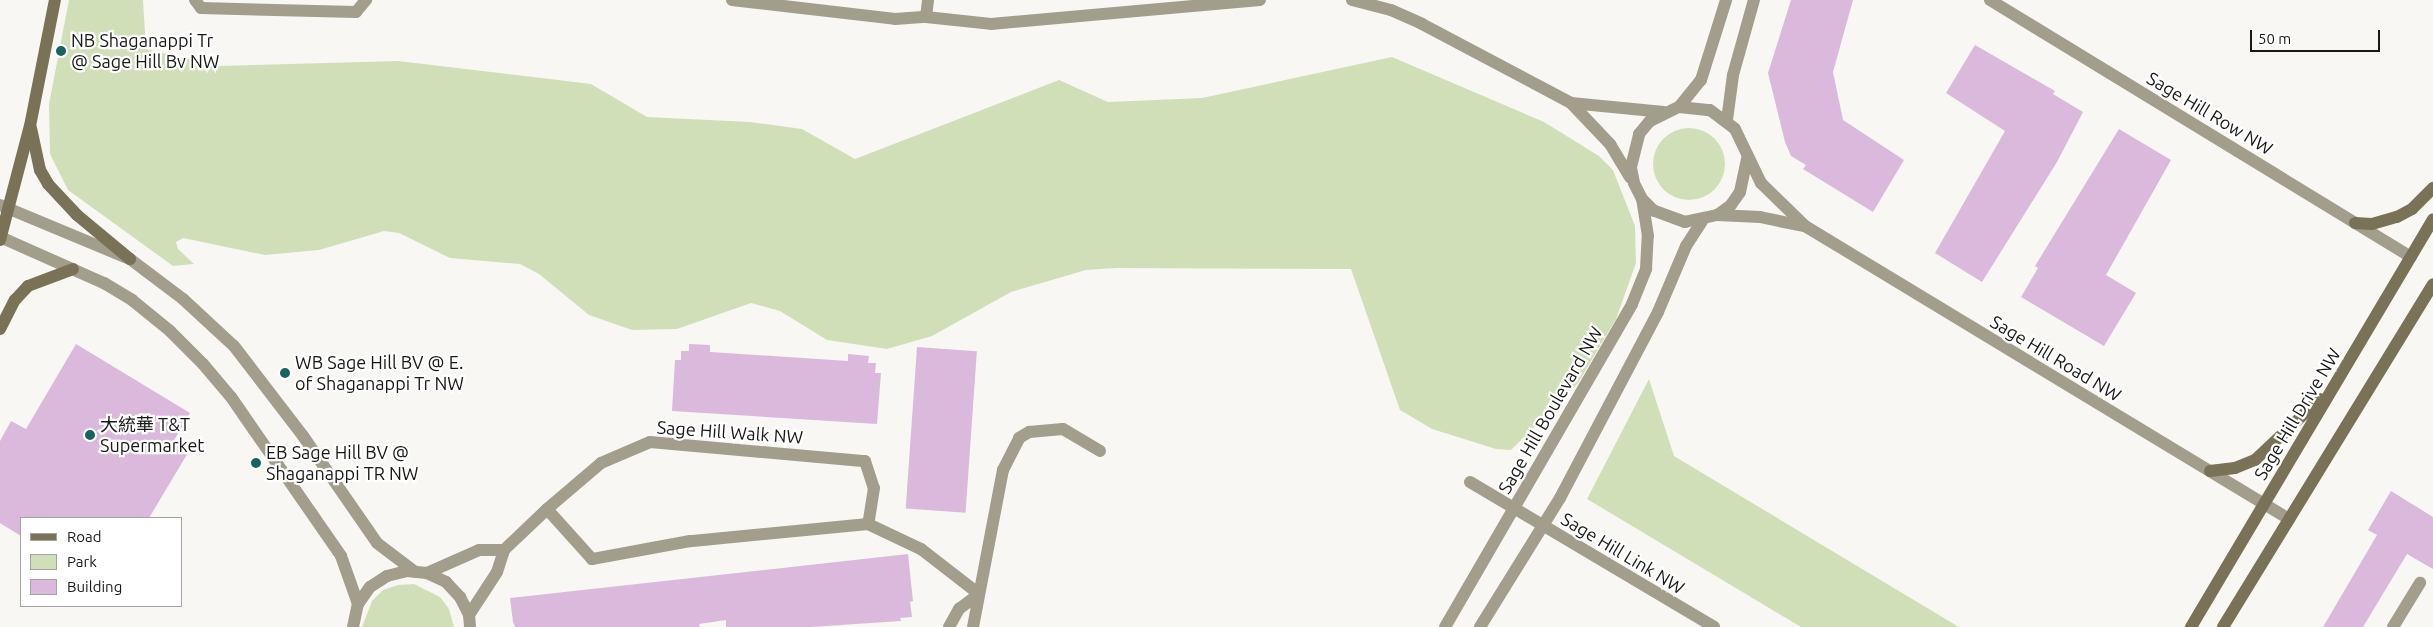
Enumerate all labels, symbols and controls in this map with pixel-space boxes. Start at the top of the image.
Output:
scale bar [2253,20,2383,52]
place label: NB Shaganappi Tr @ Sage Hill Bv NW [71,30,219,72]
text: 50 m [2258,30,2291,47]
marker: NB Shaganappi Tr @ Sage Hill Bv NW [55,45,67,57]
street label: Sage Hill Row NW [2143,67,2277,159]
street label: Sage Hill Road NW [1987,310,2125,406]
street label: Sage Hill Boulevard NW [1493,323,1607,497]
street label: Sage Hill Drive NW [2249,344,2345,484]
place label: WB Sage Hill BV @ E. of Shaganappi Tr NW [295,352,464,394]
marker: WB Sage Hill BV @ E. of Shaganappi Tr NW [279,367,291,379]
place label: 大統華 T&T Supermarket [100,414,204,456]
street label: Sage Hill Walk NW [656,416,804,448]
marker: 大統華 T&T Supermarket [84,429,96,441]
place label: EB Sage Hill BV @ Shaganappi TR NW [266,442,418,484]
marker: EB Sage Hill BV @ Shaganappi TR NW [250,457,262,469]
street label: Sage Hill Link NW [1557,508,1689,598]
legend [20,517,182,607]
text: Road [67,528,102,545]
text: Park [67,553,97,570]
text: Building [67,578,122,595]

